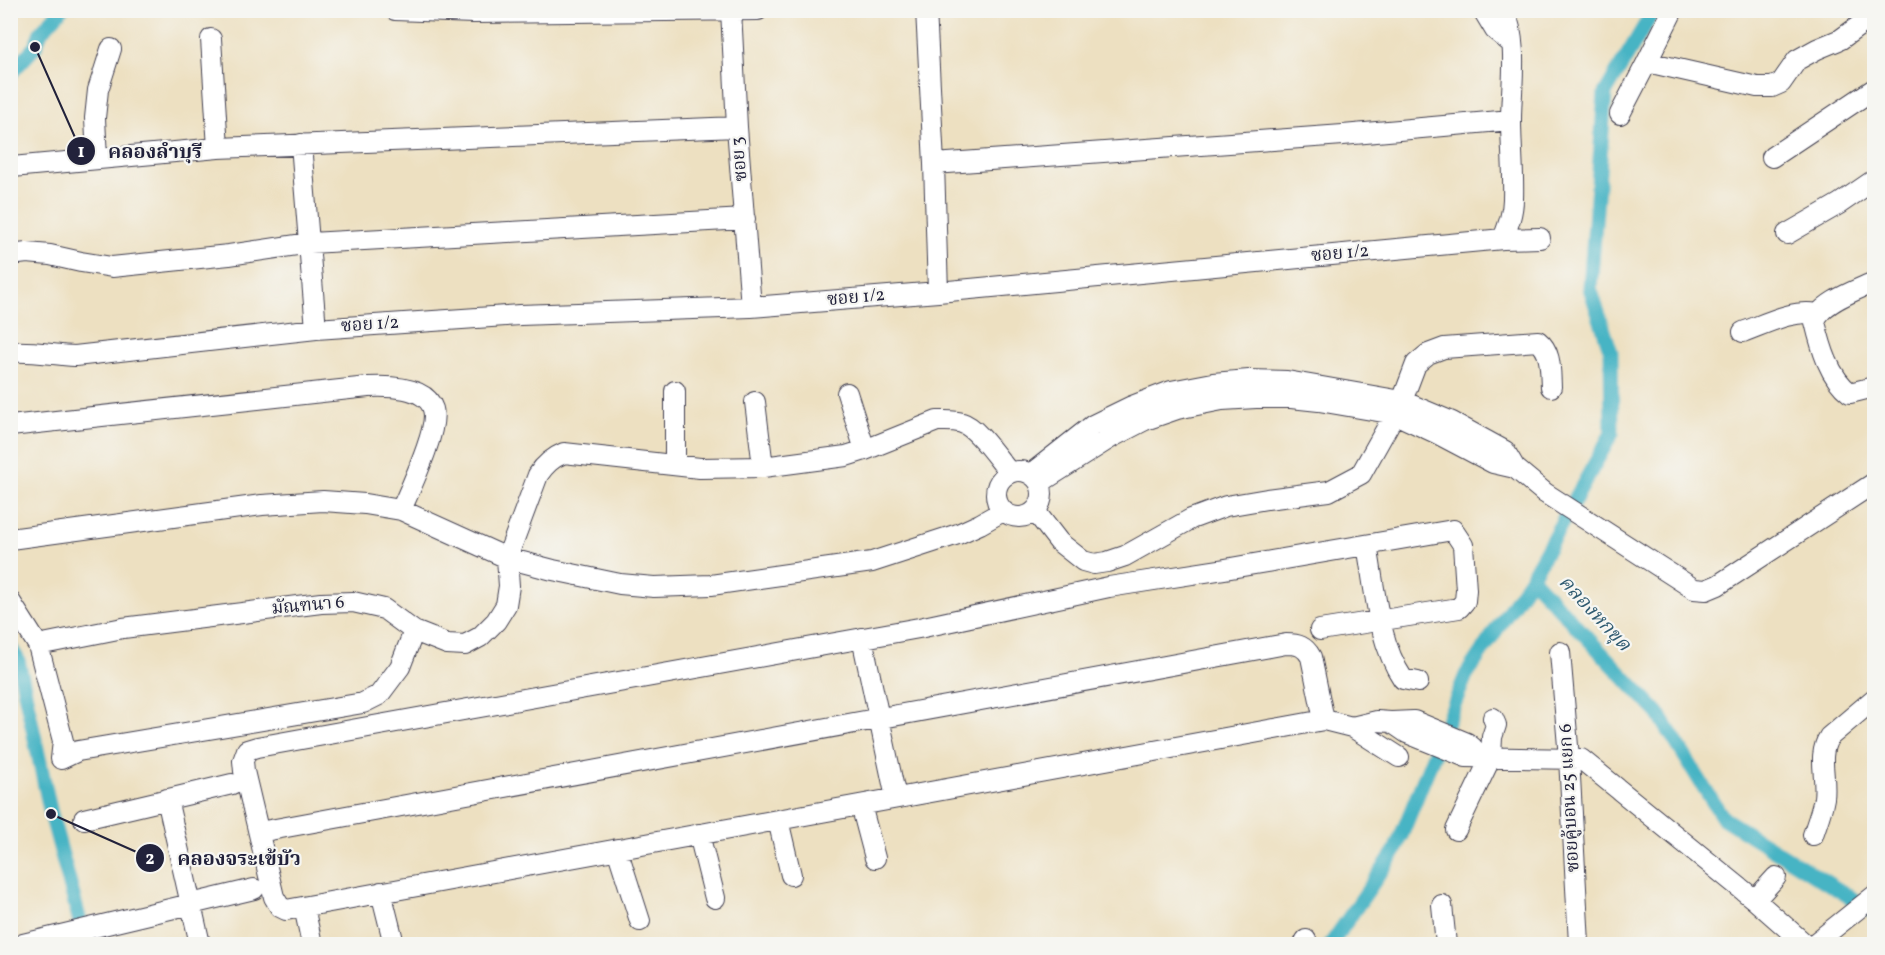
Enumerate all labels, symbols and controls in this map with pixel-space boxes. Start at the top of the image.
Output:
callout: คลองลำบุรี [66,132,214,170]
street label: ซอย 3 [726,136,754,182]
text: คลองลำบุรี [108,139,202,167]
text: 1 [77,140,85,165]
street label: ซอย 1/2 [1310,239,1370,269]
street label: ซอย 1/2 [826,283,886,313]
street label: ซอย 1/2 [340,311,400,339]
water label: คลองหกขุด [1551,570,1638,659]
street label: มัณฑนา 6 [270,590,346,622]
street label: ซอยคู้บอน 25 แยก 6 [1554,723,1586,873]
callout: คลองจระเข้บัว [135,839,313,877]
text: คลองจระเข้บัว [177,846,301,874]
text: 2 [145,847,155,872]

